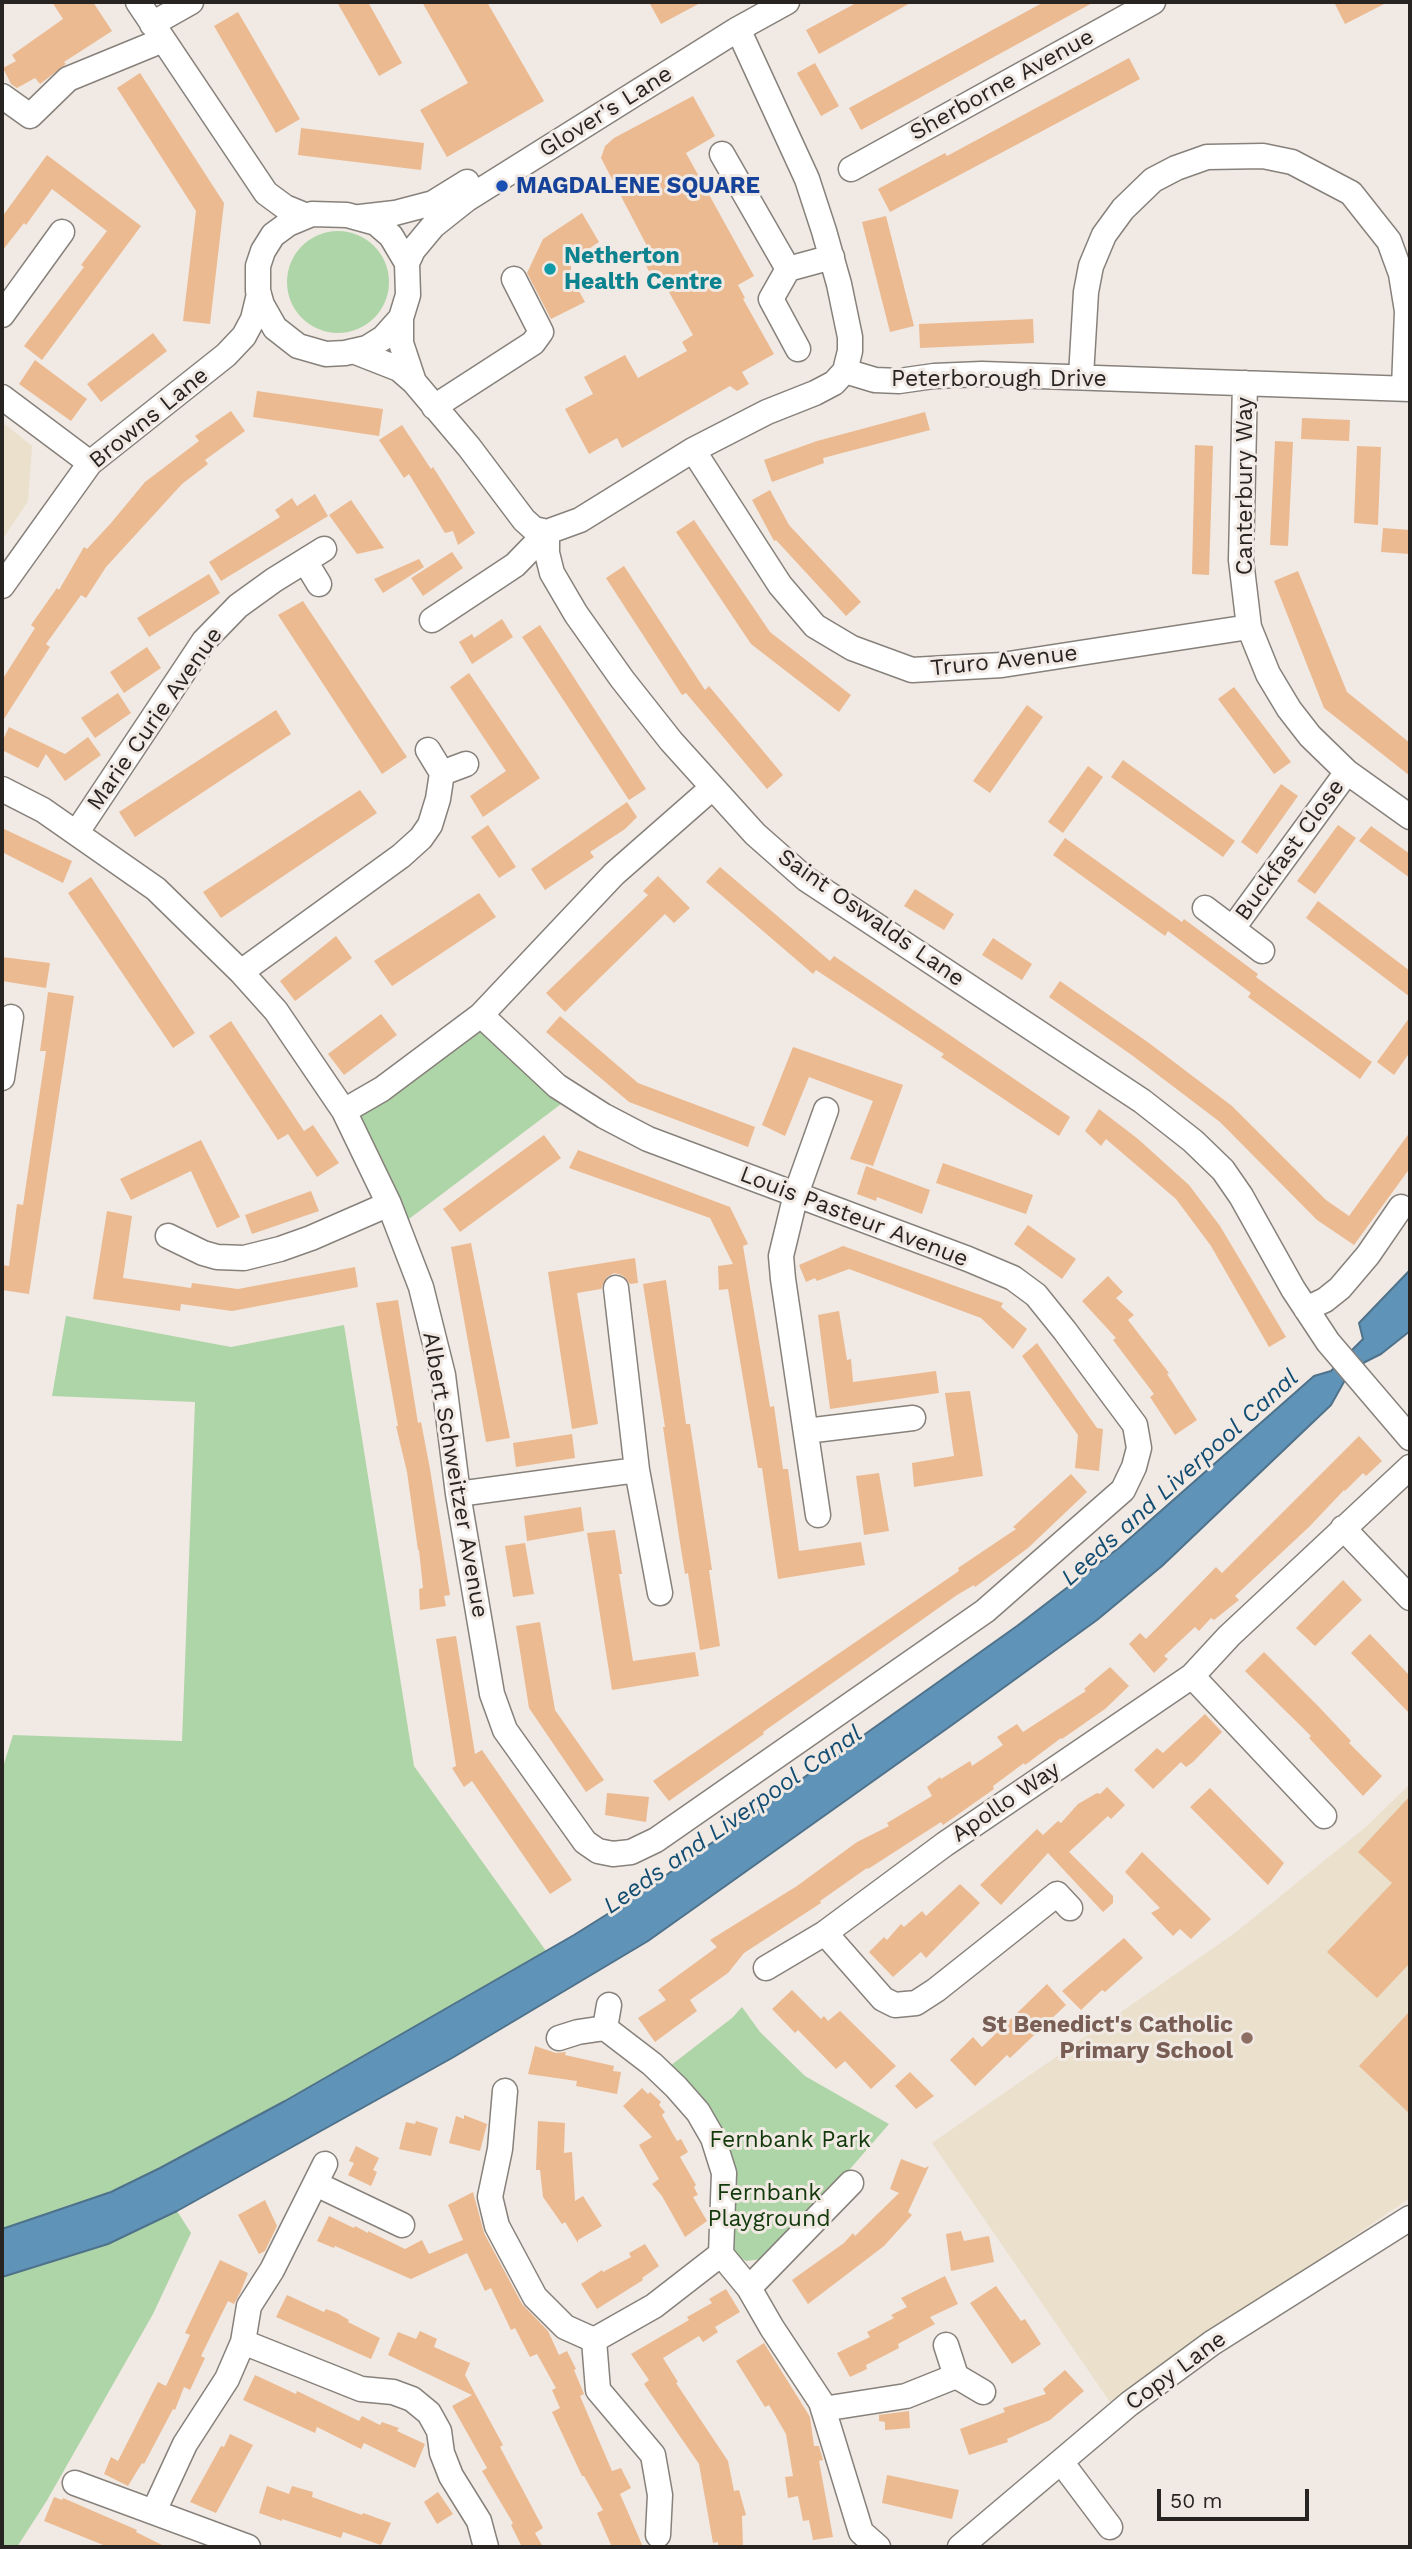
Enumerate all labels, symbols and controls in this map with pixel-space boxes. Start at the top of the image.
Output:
street label: Sherborne Avenue [905,23,1099,147]
street label: Glover's Lane [534,60,678,164]
place label: MAGDALENE SQUARE [516,172,760,200]
marker: MAGDALENE SQUARE [494,178,510,194]
place label: Netherton Health Centre [564,242,722,296]
marker: Netherton Health Centre [542,261,558,277]
street label: Browns Lane [84,362,214,474]
street label: Peterborough Drive [891,365,1107,393]
street label: Canterbury Way [1231,397,1259,575]
street label: Marie Curie Avenue [81,622,229,816]
street label: Truro Avenue [929,640,1079,682]
street label: Buckfast Close [1229,774,1351,926]
street label: Saint Oswalds Lane [772,843,970,993]
street label: Louis Pasteur Avenue [736,1161,972,1273]
street label: Albert Schweitzer Avenue [416,1330,494,1620]
water label: Leeds and Liverpool Canal [1055,1364,1305,1592]
water label: Leeds and Liverpool Canal [598,1719,868,1921]
street label: Apollo Way [947,1756,1065,1848]
place label: St Benedict's Catholic Primary School [982,2011,1233,2065]
marker: St Benedict's Catholic Primary School [1239,2030,1255,2046]
park label: Fernbank Park [709,2126,871,2154]
park label: Fernbank Playground [707,2179,831,2233]
street label: Copy Lane [1120,2325,1232,2417]
scale bar [1160,2476,1312,2520]
text: 50 m [1170,2488,1222,2513]

